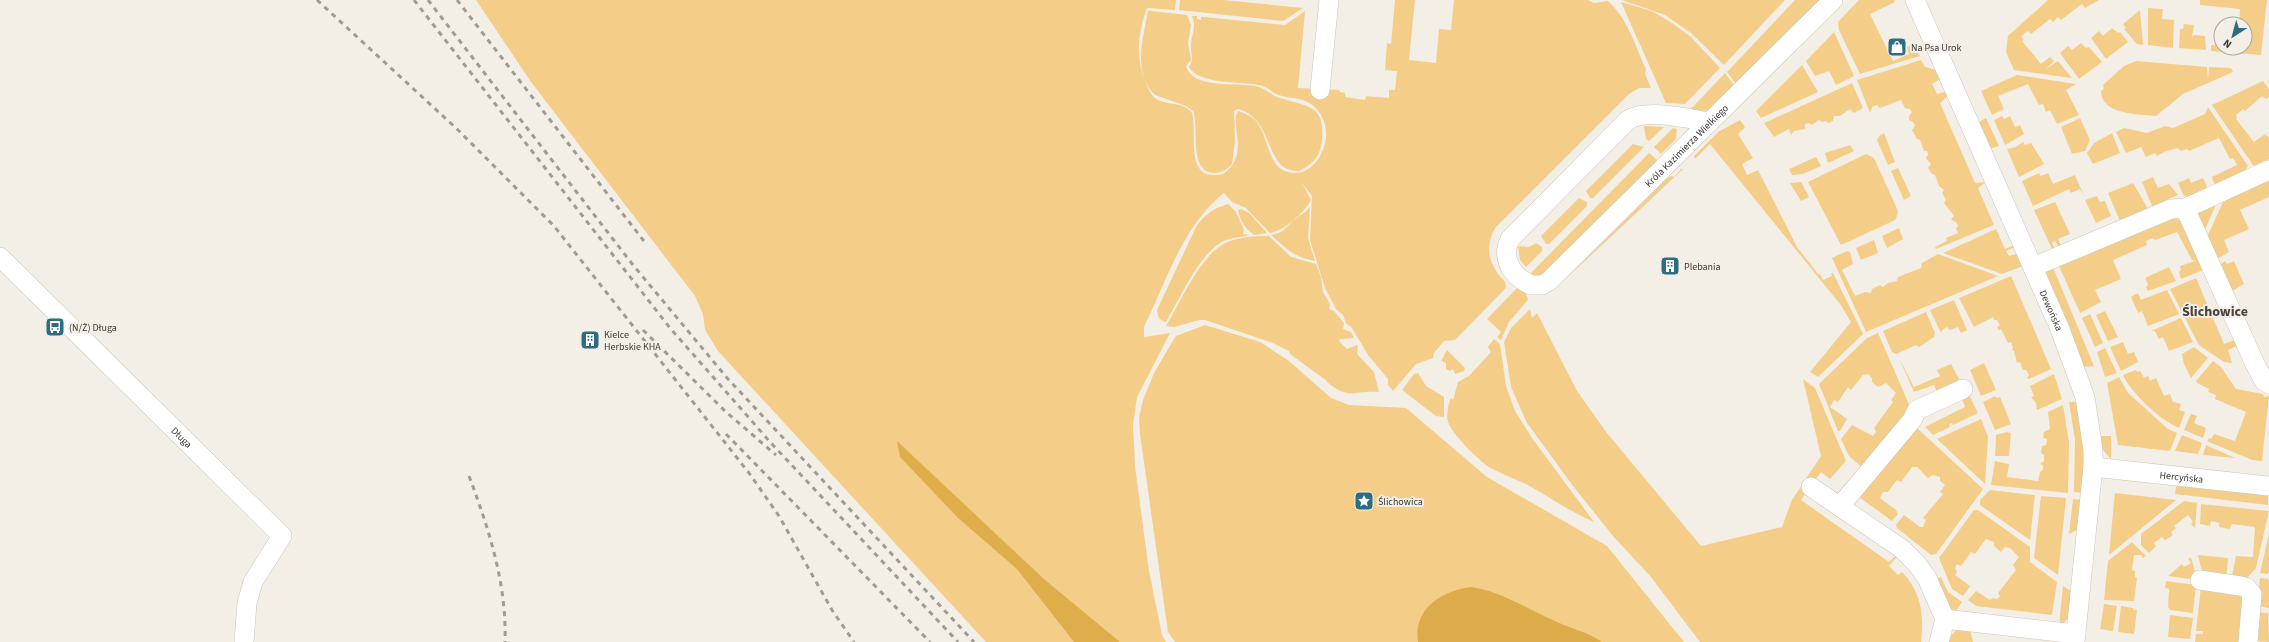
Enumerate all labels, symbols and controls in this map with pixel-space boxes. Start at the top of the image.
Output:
north arrow [2213,16,2253,56]
text: N [2220,35,2235,52]
shop icon: Na Psa Urok [1886,36,1908,58]
place label: Na Psa Urok [1911,41,1962,55]
street label: Króla Kazimierza Wielkiego [1642,101,1732,191]
building icon: Plebania [1659,255,1681,277]
place label: Plebania [1684,260,1721,274]
street label: Dewońska [2036,288,2066,333]
district label: Ślichowice [2182,302,2248,322]
bus stop icon: (N/Ż) Długa [44,316,66,338]
place label: (N/Ż) Długa [69,321,117,335]
place label: Kielce Herbskie KHA [604,328,661,354]
building icon: Kielce Herbskie KHA [579,329,601,351]
street label: Długa [168,424,195,451]
street label: Hercyńska [2159,468,2204,487]
place icon: Ślichowica [1353,490,1375,512]
place label: Ślichowica [1378,495,1423,509]

